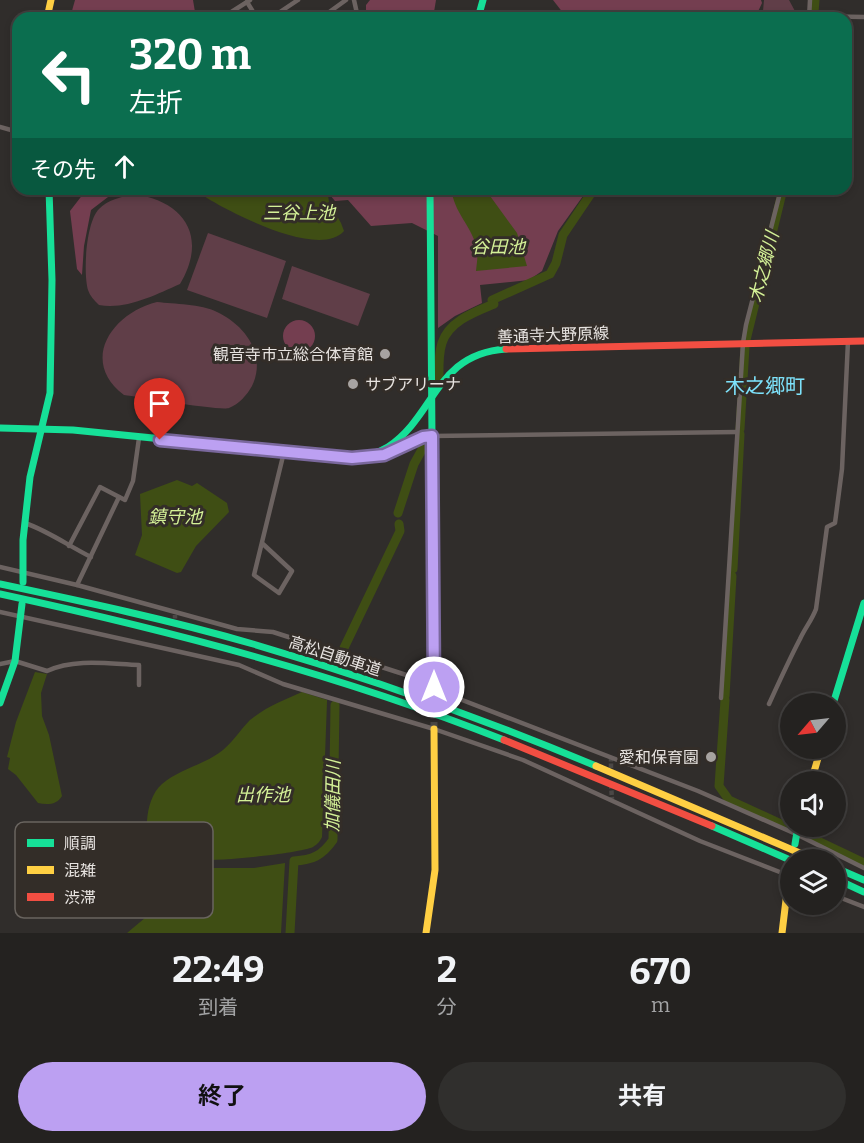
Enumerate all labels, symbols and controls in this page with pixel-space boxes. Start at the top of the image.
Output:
text: 320 m [129,30,251,80]
icon: left [30,36,108,114]
text: 左折 [129,87,183,119]
icon: ahead [108,150,141,183]
text: その先 [30,156,96,183]
water label: 三谷上池 [263,202,337,224]
water label: 木之郷川 [745,227,784,305]
water label: 谷田池 [471,236,527,258]
street label: 善通寺大野原線 [497,324,609,346]
place label: 観音寺市立総合体育館 [213,345,373,364]
marker: 観音寺市立総合体育館 [378,347,392,361]
district label: 木之郷町 [725,374,805,398]
place label: サブアリーナ [365,375,461,394]
marker: サブアリーナ [346,377,360,391]
pin [134,378,185,440]
icon: arrive [143,387,176,420]
water label: 鎮守池 [148,506,204,528]
street label: 高松自動車道 [286,632,384,680]
position arrow [402,655,466,719]
north arrow [780,693,846,759]
map controls [780,693,846,915]
place label: 愛和保育園 [619,748,699,767]
marker: 愛和保育園 [704,750,718,764]
water label: 加儀田川 [321,758,345,832]
button: sound [780,771,846,837]
water label: 出作池 [236,784,292,806]
legend [15,822,213,918]
text: 順調 [64,834,96,853]
button: layers [780,849,846,915]
text: 混雑 [64,861,96,880]
text: 渋滞 [64,888,96,907]
text: 22:49 [172,948,264,992]
text: 2 [437,948,457,992]
text: 670 [629,950,692,994]
text: m [651,993,670,1017]
text: 到着 [198,995,238,1019]
text: 分 [437,995,457,1019]
button: 終了 [18,1062,426,1131]
button: 共有 [438,1062,846,1131]

